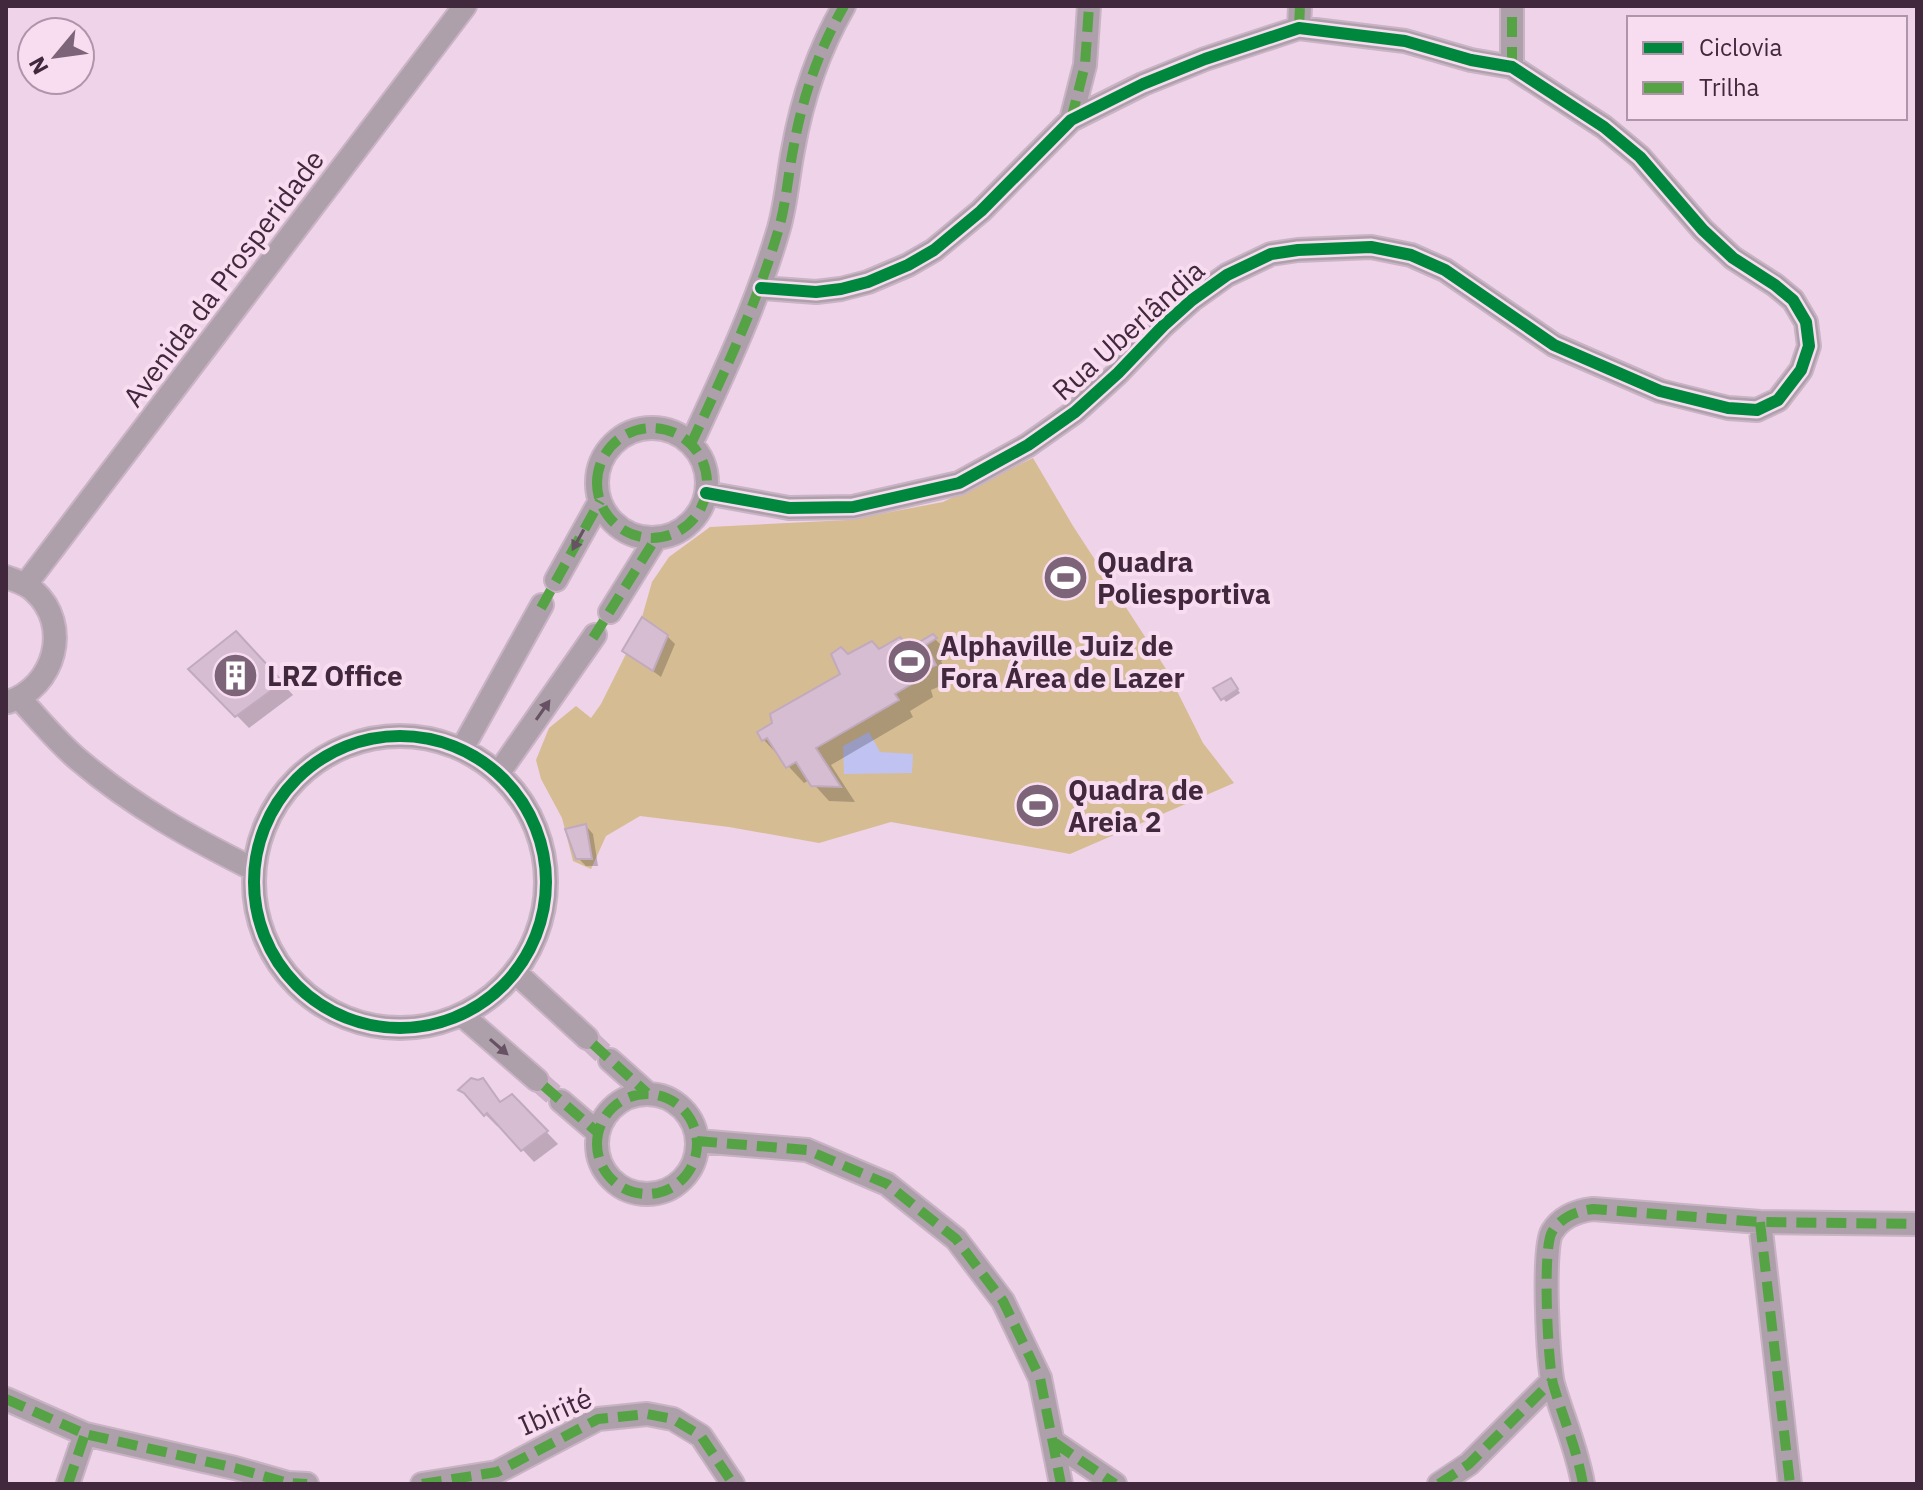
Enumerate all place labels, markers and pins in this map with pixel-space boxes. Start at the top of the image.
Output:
place label: Quadra Poliesportiva [1097,543,1271,612]
sports icon: Quadra Poliesportiva [1042,553,1090,601]
place label: Alphaville Juiz de Fora Área de Lazer [940,627,1185,696]
sports icon: Alphaville Juiz de Fora Área de Lazer [885,637,933,685]
building icon: LRZ Office [212,651,260,699]
place label: LRZ Office [267,657,403,694]
place label: Quadra de Areia 2 [1068,771,1204,840]
sports icon: Quadra de Areia 2 [1013,781,1061,829]

